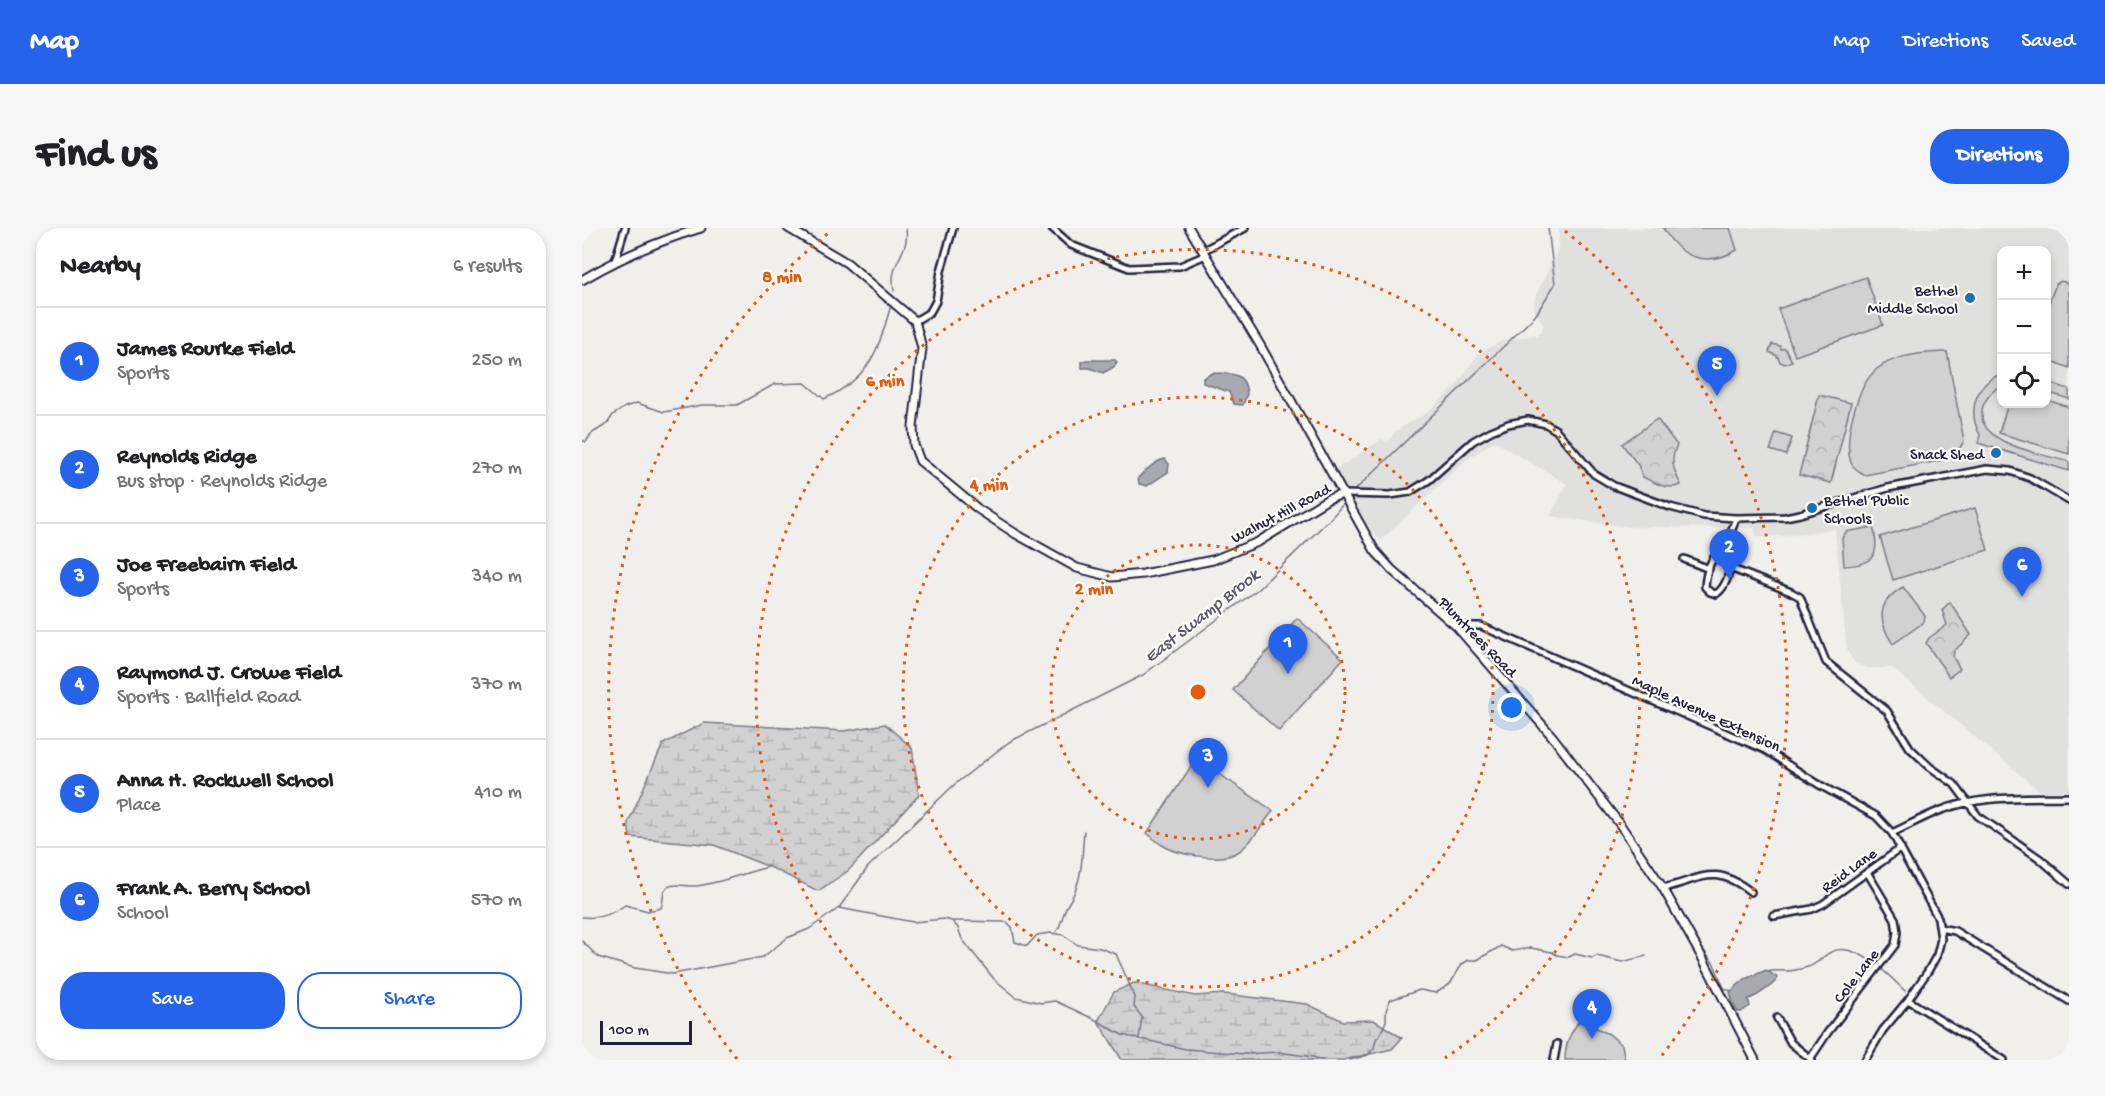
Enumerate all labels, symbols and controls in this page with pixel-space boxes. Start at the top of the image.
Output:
text: Map [30,26,79,59]
text: Map [1833,30,1870,55]
text: Directions [1903,30,1988,55]
text: Saved [2021,30,2075,55]
button: Directions [1930,129,2069,184]
text: Find us [36,132,156,181]
map controls [1997,246,2051,408]
button: + [1997,246,2051,300]
text: Nearby [60,252,141,283]
text: 6 results [453,256,522,279]
text: 8 min [762,268,802,289]
place label: Bethel Middle School [1868,283,1958,320]
marker: Bethel Middle School [1963,291,1977,305]
button: − [1997,300,2051,354]
text: James Rourke Field [117,337,294,363]
pin: 5 [1698,346,1736,396]
text: 1 [75,350,84,373]
text: 250 m [471,350,522,373]
button: locate [1997,354,2051,408]
text: Sports [117,363,169,386]
text: 6 min [866,372,905,393]
text: Reynolds Ridge [117,445,257,471]
marker: Snack Shed [1989,446,2003,460]
place label: Snack Shed [1910,447,1986,466]
text: 2 [75,458,84,481]
text: 270 m [472,458,522,481]
text: Bus stop · Reynolds Ridge [117,471,327,494]
text: 4 min [969,476,1008,497]
street label: Walnut Hill Road [1229,480,1336,549]
place label: Bethel Public Schools [1823,493,1909,530]
marker: Bethel Public Schools [1805,501,1819,515]
pin: 2 [1710,530,1748,579]
pin: 6 [2002,548,2042,597]
text: Joe Freebairn Field [117,553,296,579]
water label: East Swamp Brook [1141,564,1266,668]
text: 3 [74,566,85,589]
text: 340 m [472,566,522,589]
text: Sports [117,579,169,602]
text: 2 min [1075,580,1114,601]
street label: Plumtrees Road [1433,594,1521,684]
pin: 1 [1268,624,1308,674]
text: Raymond J. Crowe Field [117,661,341,687]
street label: Maple Avenue Extension [1628,672,1783,758]
text: 4 [75,674,84,697]
text: 370 m [471,674,522,697]
centre of rings [1188,682,1208,702]
text: Sports · Ballfield Road [117,687,300,710]
your location [1497,693,1526,722]
pin: 3 [1188,738,1228,788]
text: Anna H. Rockwell School [117,769,334,795]
text: 5 [74,782,85,805]
text: 410 m [474,782,522,805]
text: Place [117,795,161,818]
street label: Reid Lane [1819,845,1882,898]
text: Frank A. Berry School [117,877,310,903]
text: 6 [74,890,85,913]
text: 570 m [471,890,522,913]
text: School [117,903,169,926]
street label: Cole Lane [1831,946,1885,1008]
button: Save [60,972,285,1029]
button: Share [297,972,522,1029]
pin: 4 [1572,990,1612,1039]
scale bar [600,1018,692,1046]
text: 100 m [609,1022,649,1041]

